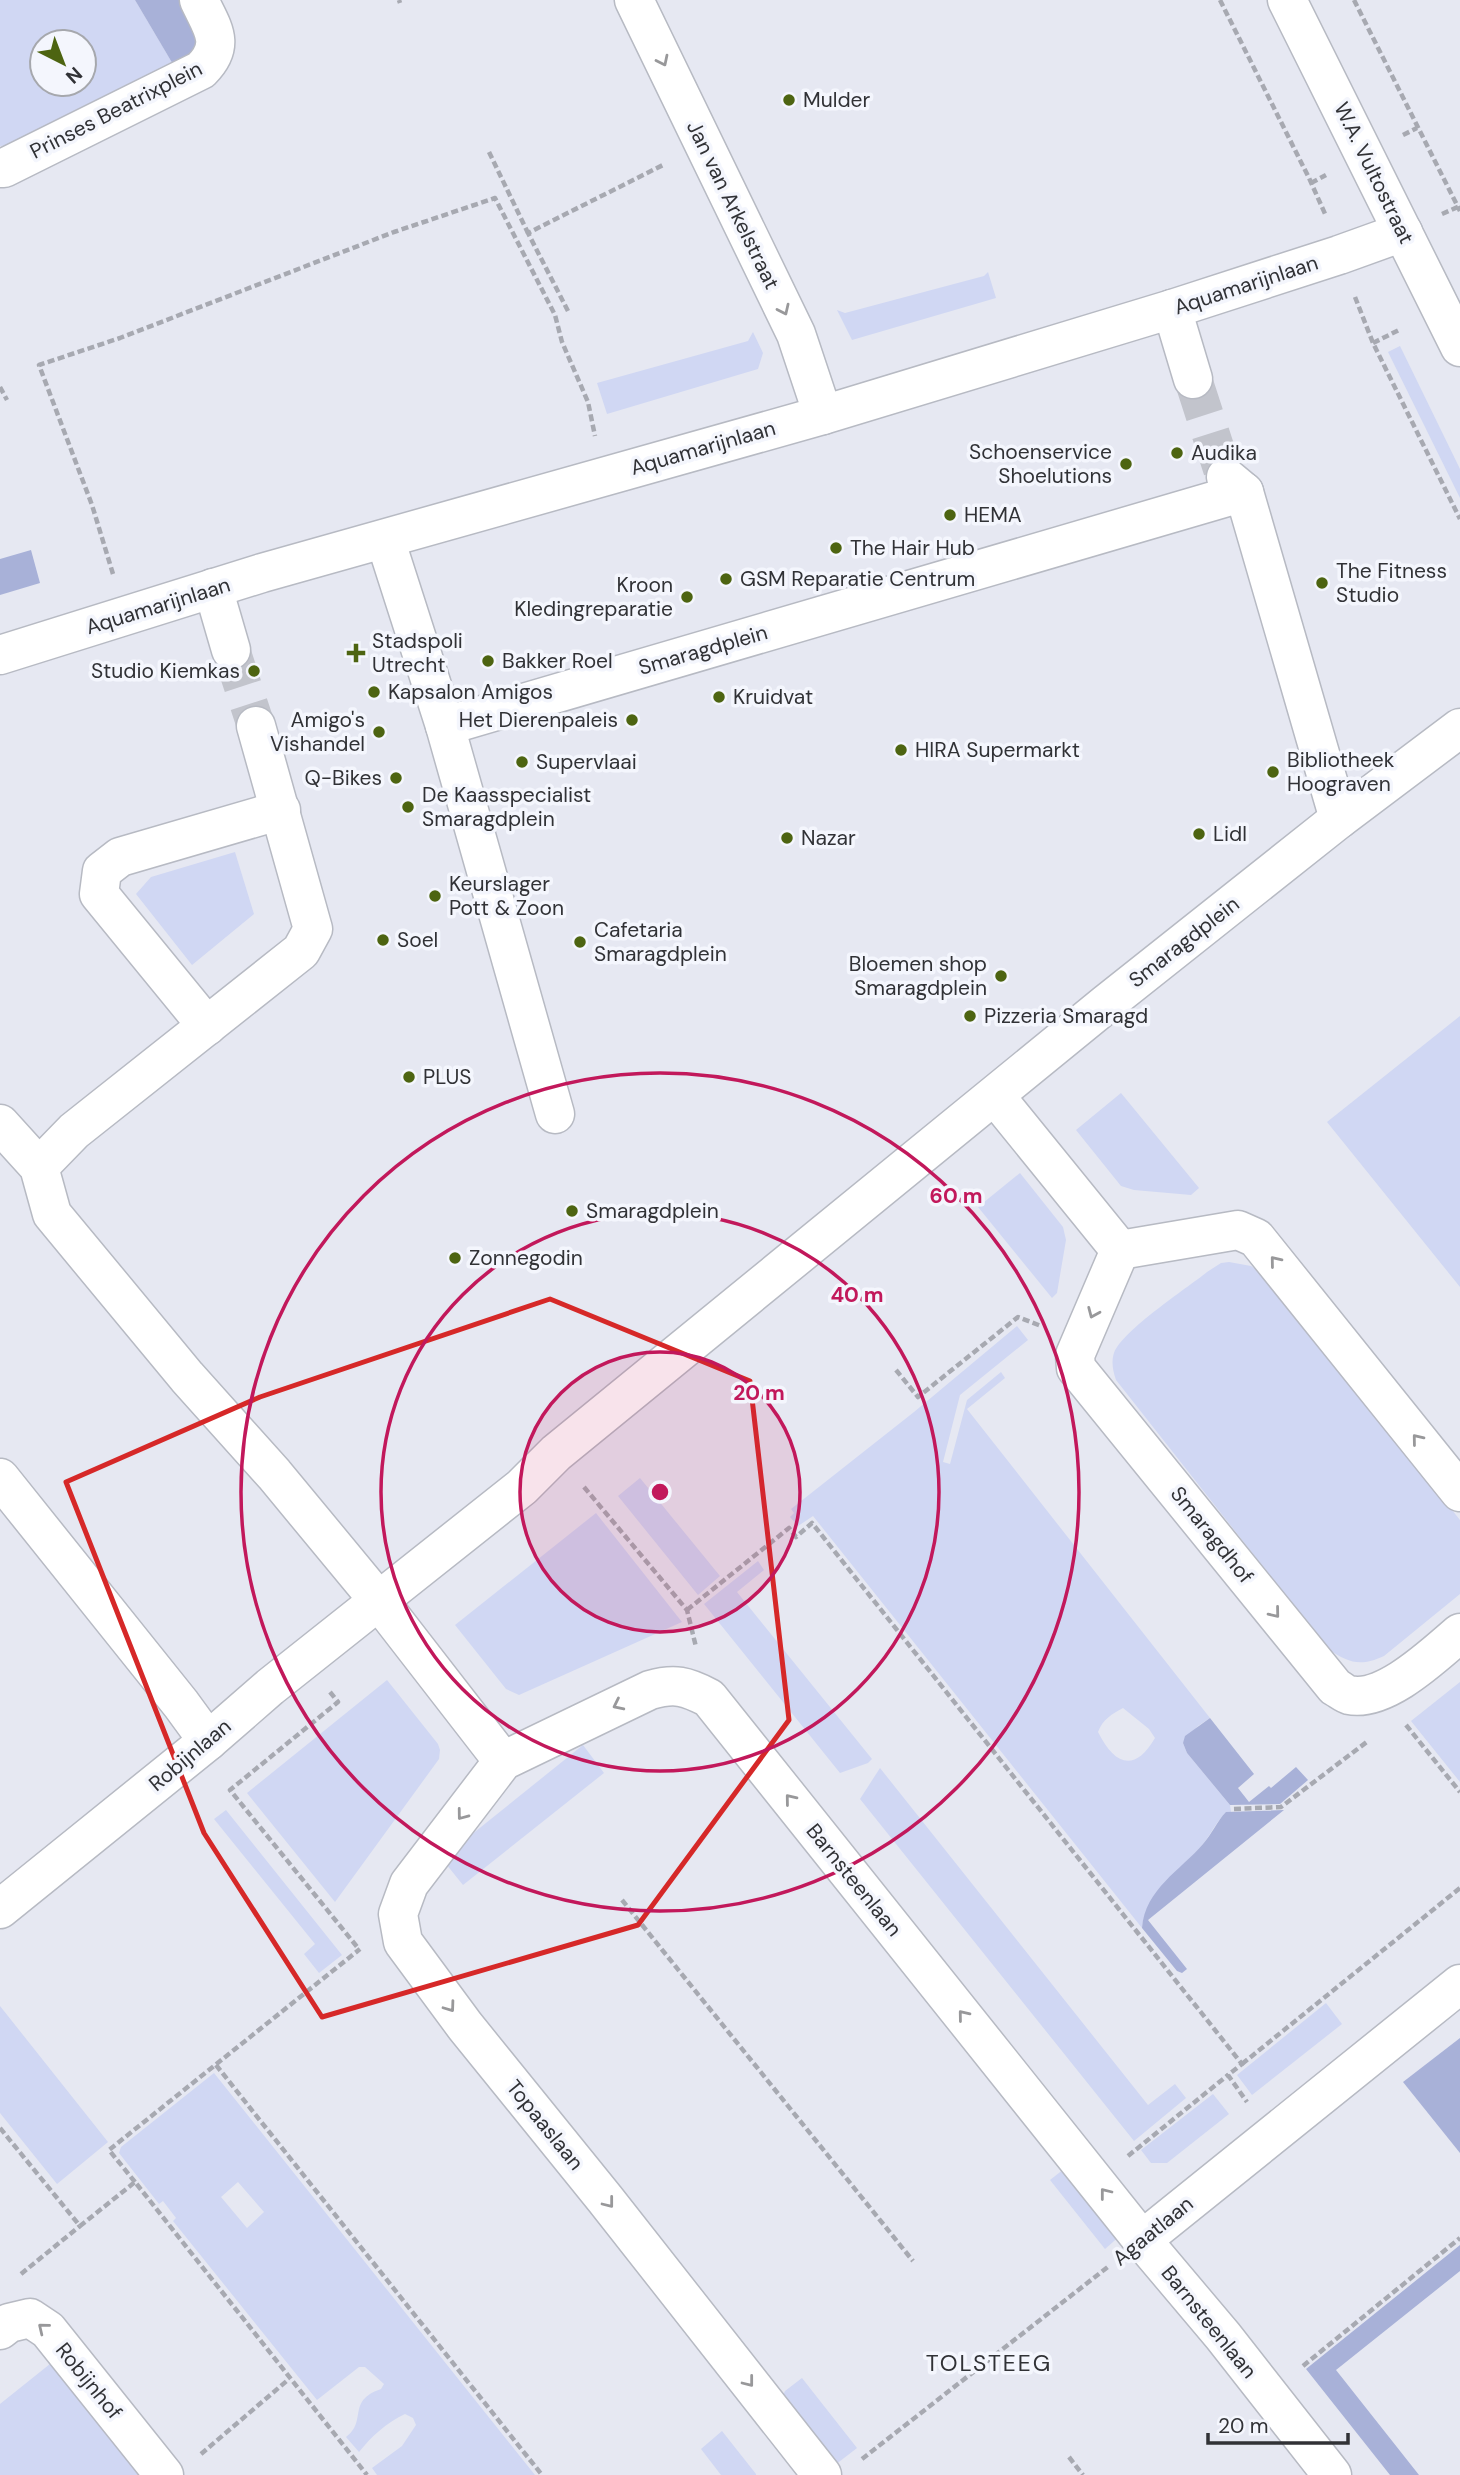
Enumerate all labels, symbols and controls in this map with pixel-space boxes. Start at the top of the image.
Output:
north arrow [28,28,98,98]
street label: Prinses Beatrixplein [25,54,207,166]
one-way arrow [655,54,669,66]
text: N [61,61,88,89]
place label: Mulder [803,86,870,114]
marker: Mulder [781,92,797,108]
street label: W.A. Vultostraat [1328,97,1420,249]
street label: Jan van Arkelstraat [680,116,786,294]
street label: Aquamarijnlaan [1170,249,1322,321]
one-way arrow [776,303,790,315]
street label: Aquamarijnlaan [627,414,779,482]
place label: Schoenservice Shoelutions [969,438,1112,490]
place label: Audika [1191,439,1257,467]
marker: Audika [1169,445,1185,461]
marker: Schoenservice Shoelutions [1118,456,1134,472]
place label: HEMA [964,501,1022,529]
marker: HEMA [942,507,958,523]
place label: The Hair Hub [850,534,975,562]
marker: The Hair Hub [828,540,844,556]
place label: The Fitness Studio [1336,557,1447,609]
place label: GSM Reparatie Centrum [740,565,975,593]
street label: Aquamarijnlaan [82,571,234,641]
place label: Kroon Kledingreparatie [514,571,673,623]
marker: GSM Reparatie Centrum [718,571,734,587]
marker: The Fitness Studio [1314,575,1330,591]
marker: Kroon Kledingreparatie [679,589,695,605]
street label: Smaragdplein [635,618,771,682]
place label: Stadspoli Utrecht [372,627,463,679]
marker: Stadspoli Utrecht [346,643,366,663]
place label: Bakker Roel [502,647,613,675]
marker: Bakker Roel [480,653,496,669]
place label: Studio Kiemkas [91,657,240,685]
marker: Studio Kiemkas [246,663,262,679]
place label: Kapsalon Amigos [388,678,553,706]
place label: Kruidvat [733,683,813,711]
marker: Kapsalon Amigos [366,684,382,700]
marker: Kruidvat [711,689,727,705]
place label: Amigo's Vishandel [270,706,365,758]
place label: Het Dierenpaleis [459,706,618,734]
marker: Het Dierenpaleis [624,712,640,728]
marker: Amigo's Vishandel [371,724,387,740]
place label: HIRA Supermarkt [915,736,1080,764]
marker: HIRA Supermarkt [893,742,909,758]
place label: Bibliotheek Hoograven [1287,746,1395,798]
place label: Supervlaai [536,748,637,776]
marker: Supervlaai [514,754,530,770]
place label: Q-Bikes [304,764,382,792]
marker: Bibliotheek Hoograven [1265,764,1281,780]
marker: Q-Bikes [388,770,404,786]
place label: De Kaasspecialist Smaragdplein [422,781,591,833]
marker: De Kaasspecialist Smaragdplein [400,799,416,815]
place label: Lidl [1213,820,1247,848]
place label: Nazar [801,824,856,852]
marker: Lidl [1191,826,1207,842]
marker: Nazar [779,830,795,846]
place label: Keurslager Pott & Zoon [449,870,564,922]
marker: Keurslager Pott & Zoon [427,888,443,904]
street label: Smaragdplein [1123,890,1245,994]
place label: Cafetaria Smaragdplein [594,916,727,968]
place label: Soel [397,926,438,954]
marker: Soel [375,932,391,948]
marker: Cafetaria Smaragdplein [572,934,588,950]
place label: Bloemen shop Smaragdplein [849,950,987,1002]
marker: Bloemen shop Smaragdplein [993,968,1009,984]
place label: Pizzeria Smaragd [984,1002,1148,1030]
marker: Pizzeria Smaragd [962,1008,978,1024]
place label: PLUS [423,1063,472,1091]
marker: PLUS [401,1069,417,1085]
text: 60 m [930,1182,982,1210]
place label: Smaragdplein [586,1197,719,1225]
marker: Smaragdplein [564,1203,580,1219]
place label: Zonnegodin [469,1244,583,1272]
marker: Zonnegodin [447,1250,463,1266]
one-way arrow [1271,1257,1283,1270]
text: 40 m [830,1281,884,1309]
one-way arrow [1087,1306,1101,1318]
text: 20 m [733,1379,785,1407]
one-way arrow [1413,1434,1426,1446]
centre of rings [648,1480,672,1504]
street label: Smaragdhof [1164,1480,1260,1590]
one-way arrow [1267,1606,1280,1618]
one-way arrow [613,1697,625,1711]
street label: Robijnlaan [143,1712,237,1798]
one-way arrow [785,1795,798,1807]
one-way arrow [458,1807,470,1820]
street label: Barnsteenlaan [800,1818,908,1942]
one-way arrow [442,1999,455,2012]
one-way arrow [959,2010,971,2023]
street label: Topaaslaan [500,2074,590,2176]
one-way arrow [1100,2188,1113,2200]
street label: Agaatlaan [1107,2190,1199,2272]
one-way arrow [600,2195,613,2208]
street label: Barnsteenlaan [1155,2260,1263,2384]
one-way arrow [38,2324,51,2336]
street label: Robijnhof [49,2337,129,2425]
district label: TOLSTEEG [926,2348,1052,2378]
one-way arrow [741,2374,754,2386]
scale bar [1208,2402,1348,2446]
text: 20 m [1218,2412,1269,2440]

